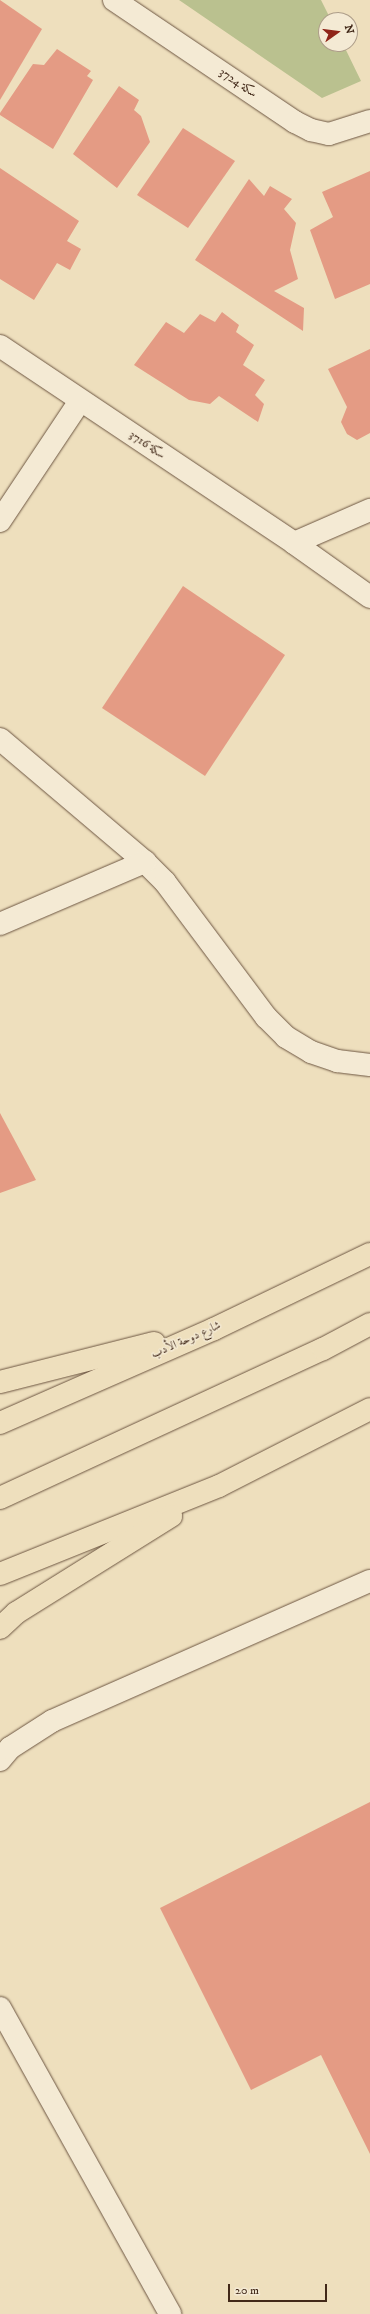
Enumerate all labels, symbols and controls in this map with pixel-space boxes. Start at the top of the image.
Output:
north arrow [318,12,358,52]
text: N [341,23,357,35]
street label: سكة 3724 [216,65,260,101]
street label: سكة 3716 [126,428,168,462]
street label: شارع دوحة الأدب [149,1318,223,1362]
scale bar [230,2276,329,2302]
text: 20 m [235,2283,259,2298]

